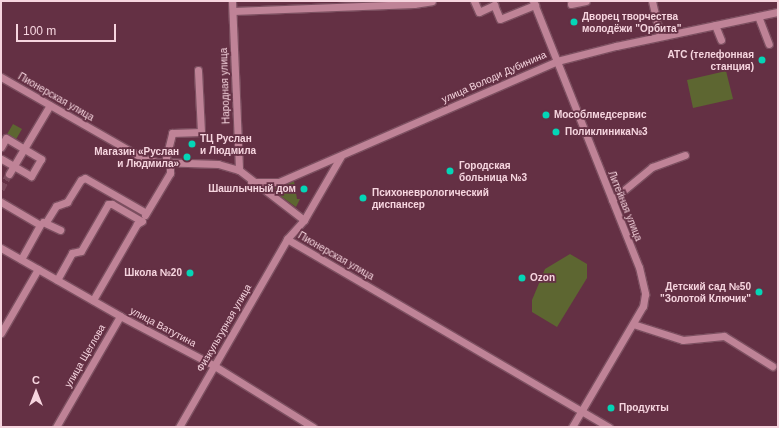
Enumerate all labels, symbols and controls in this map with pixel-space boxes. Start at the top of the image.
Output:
place label: Дворец творчества молодёжи "Орбита" [582,10,681,34]
scale bar [18,16,118,42]
marker: Дворец творчества молодёжи "Орбита" [569,17,579,27]
text: 100 m [23,24,56,38]
street label: Народная улица [218,48,232,124]
street label: улица Володи Дубинина [440,48,548,106]
place label: АТС (телефонная станция) [667,48,754,72]
marker: АТС (телефонная станция) [757,55,767,65]
street label: Пионерская улица [16,70,96,124]
place label: Мособлмедсервис [554,109,647,121]
marker: Мособлмедсервис [541,110,551,120]
marker: Поликлиника№3 [550,126,562,138]
place label: Поликлиника№3 [565,126,648,138]
place label: ТЦ Руслан и Людмила [200,132,256,156]
marker: ТЦ Руслан и Людмила [187,139,197,149]
place label: Магазин «Руслан и Людмила» [94,145,179,168]
marker: Магазин «Руслан и Людмила» [182,152,192,162]
place label: Городская больница №3 [459,159,527,182]
marker: Городская больница №3 [444,165,456,177]
street label: Литейная улица [605,169,645,243]
place label: Шашлычный дом [208,183,296,195]
marker: Шашлычный дом [299,184,309,194]
place label: Психоневрологический диспансер [372,186,489,210]
marker: Психоневрологический диспансер [357,192,369,204]
street label: Пионерская улица [296,229,376,283]
place label: Школа №20 [124,267,182,279]
marker: Школа №20 [185,268,195,278]
place label: Ozon [530,272,555,284]
marker: Ozon [517,273,527,283]
place label: Детский сад №50 "Золотой Ключик" [660,280,751,304]
street label: Физкультурная улица [194,282,254,374]
marker: Детский сад №50 "Золотой Ключик" [754,287,764,297]
street label: улица Ватутина [128,305,198,349]
street label: улица Щеглова [62,322,108,390]
north arrow [16,372,56,412]
text: С [32,374,40,386]
place label: Продукты [619,402,669,414]
marker: Продукты [606,403,616,413]

